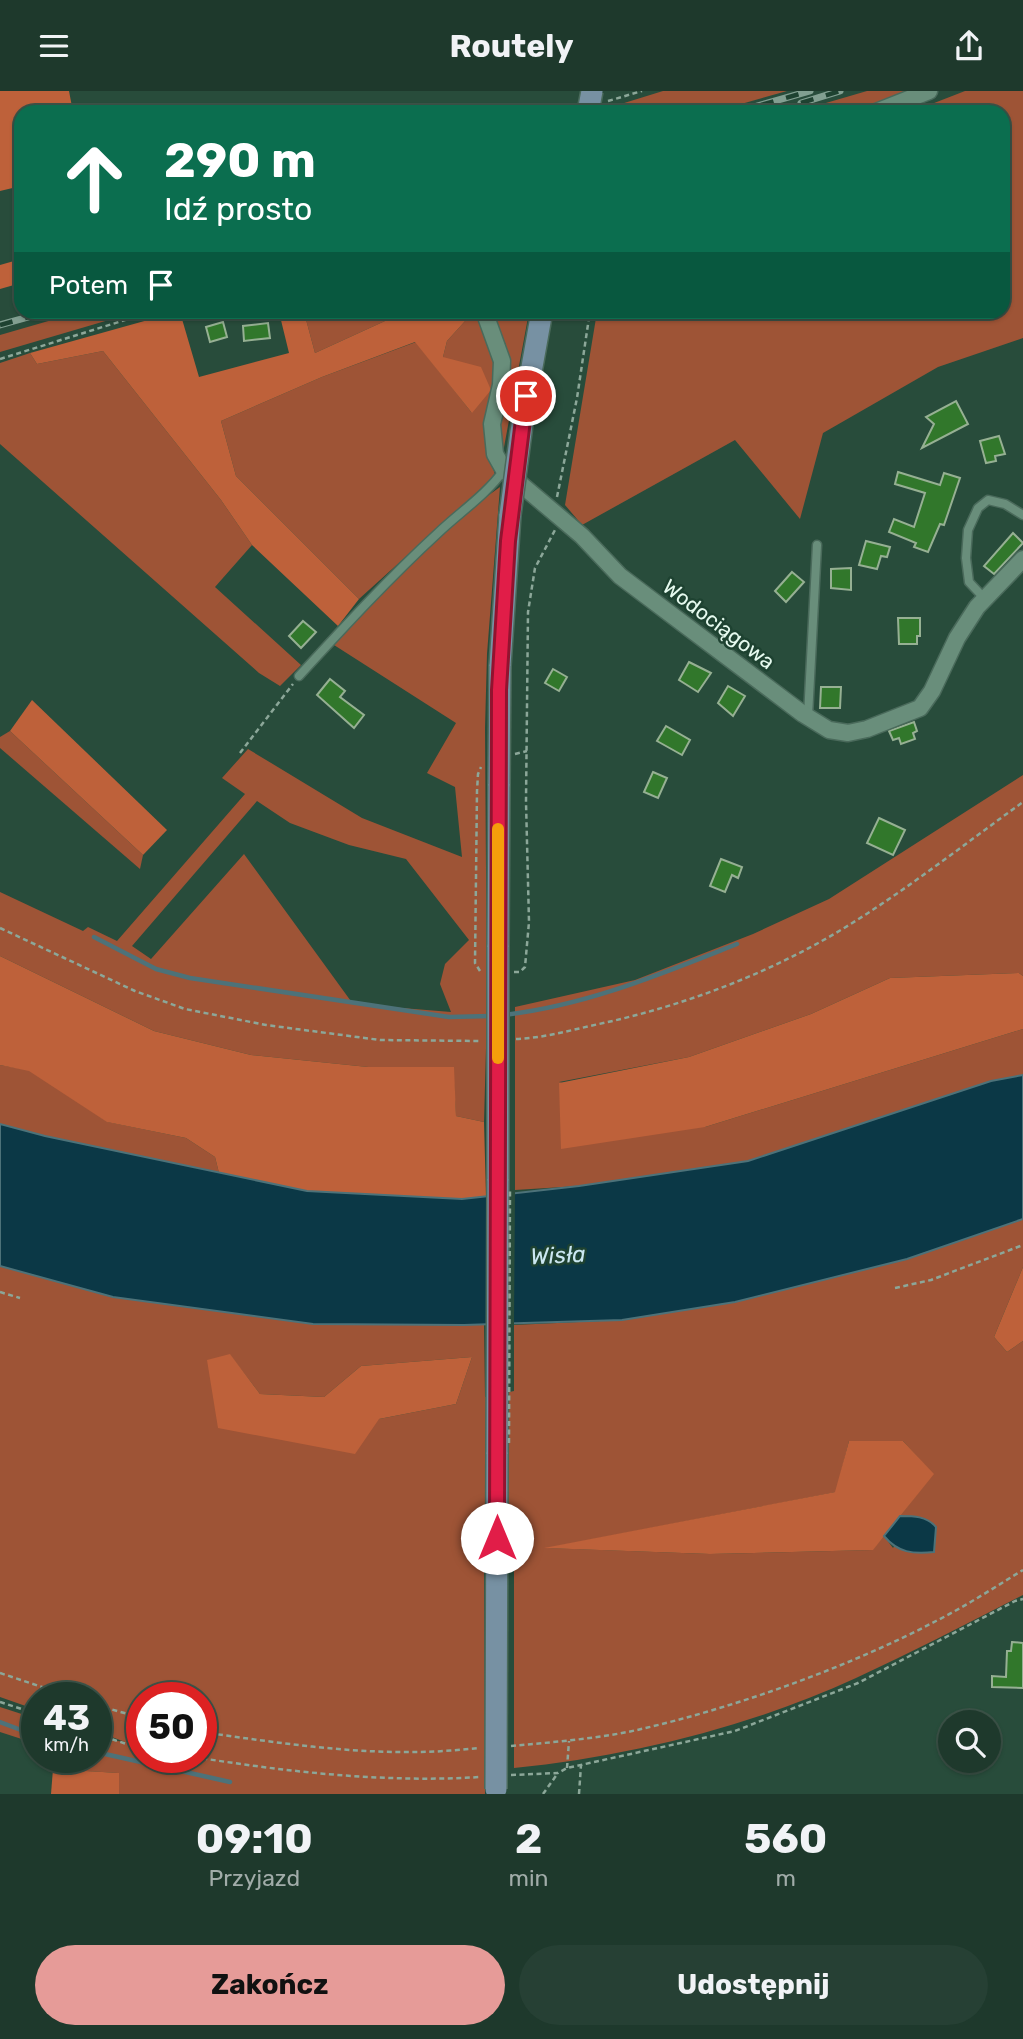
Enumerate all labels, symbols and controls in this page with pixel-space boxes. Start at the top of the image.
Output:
icon: menu [35,27,73,65]
text: Routely [449,27,574,65]
icon: share [950,27,988,65]
text: 290 m [164,131,316,189]
icon: ahead [49,133,140,224]
text: Idź prosto [164,190,312,228]
icon: arrive [142,266,180,304]
text: Potem [49,270,128,301]
pin [496,366,556,426]
icon: arrive [507,377,545,415]
street label: Wodociągowa [658,574,780,674]
water label: Wisła [530,1240,586,1270]
position arrow [460,1501,534,1575]
speed limit sign: 50 [126,1682,217,1773]
text: 43 [43,1697,90,1739]
map controls [938,1710,1001,1773]
button: search [938,1710,1001,1773]
text: km/h [44,1734,89,1756]
text: 09:10 [196,1814,313,1864]
text: 2 [515,1814,542,1864]
text: 560 [744,1814,827,1864]
text: Przyjazd [208,1864,300,1892]
text: min [509,1864,549,1892]
text: m [776,1864,796,1892]
button: Zakończ [35,1945,505,2025]
button: Udostępnij [519,1945,988,2025]

